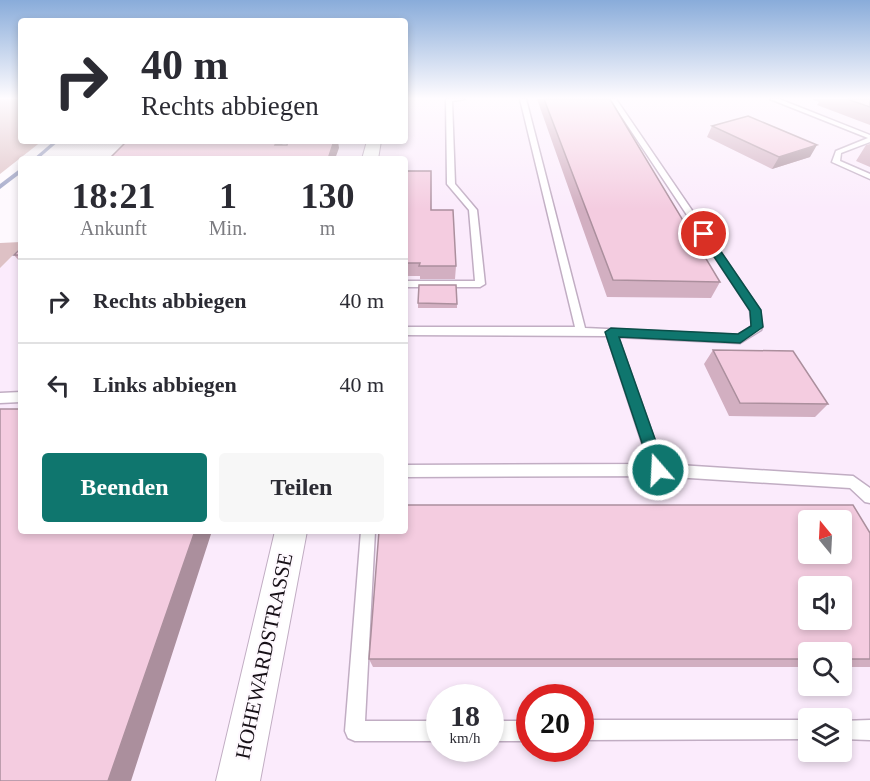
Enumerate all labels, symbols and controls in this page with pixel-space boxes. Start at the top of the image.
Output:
icon: right [42,42,120,120]
text: 40 m [141,42,229,88]
text: Rechts abbiegen [141,91,319,121]
text: 18:21 [71,176,155,216]
text: 1 [219,176,237,216]
text: 130 [301,176,355,216]
pin [678,208,729,259]
text: Ankunft [80,217,147,239]
text: Min. [209,217,247,239]
text: m [320,217,335,239]
icon: arrive [687,217,720,250]
icon: right [42,285,75,318]
text: Rechts abbiegen [93,288,246,313]
text: 40 m [339,288,384,313]
icon: left [42,369,75,402]
text: Links abbiegen [93,372,237,397]
text: 40 m [339,372,384,397]
position arrow [626,438,690,502]
button: Beenden [42,453,207,522]
button: Teilen [219,453,384,522]
north arrow [798,510,852,564]
map controls [798,510,852,762]
street label: HOHEWARDSTRASSE [230,551,298,761]
button: sound [798,576,852,630]
button: search [798,642,852,696]
speed limit sign: 20 [516,684,594,762]
text: 18 [450,699,480,732]
button: layers [798,708,852,762]
text: km/h [450,730,480,746]

